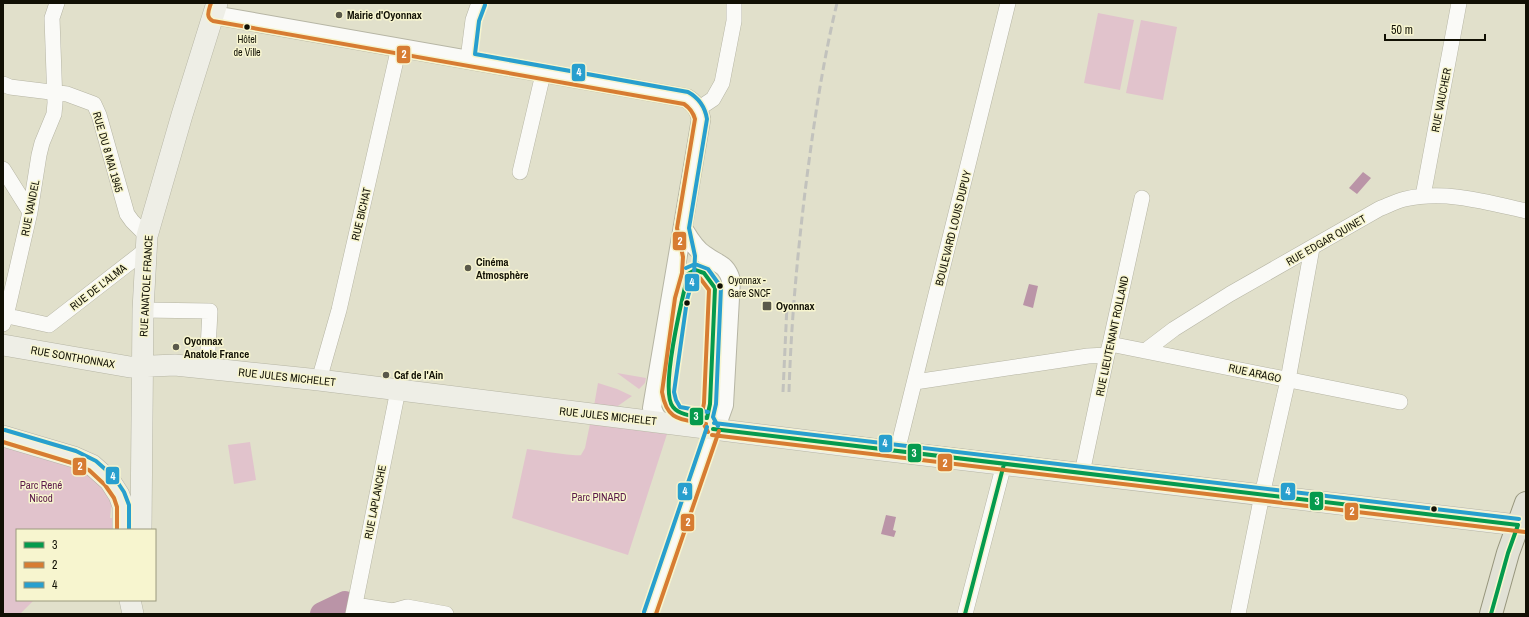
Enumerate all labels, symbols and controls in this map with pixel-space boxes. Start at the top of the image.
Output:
place label: Mairie d'Oyonnax [347,8,422,22]
marker: Mairie d'Oyonnax [334,10,344,20]
scale bar [1385,16,1485,42]
marker: Hôtel de Ville [242,22,252,32]
text: 50 m [1391,22,1413,38]
place label: Hôtel de Ville [233,33,261,59]
line badge: 2 [396,45,411,64]
text: 2 [401,47,407,61]
line badge: 4 [571,63,586,82]
text: 4 [576,65,582,79]
street label: RUE VAUCHER [1428,66,1454,133]
street label: RUE DU 8 MAI 1945 [90,110,126,194]
street label: BOULEVARD LOUIS DUPUY [932,169,974,287]
street label: RUE VANDEL [18,179,42,237]
street label: RUE BICHAT [348,186,374,242]
street label: RUE EDGAR QUINET [1283,211,1369,269]
line badge: 2 [672,231,687,251]
text: 2 [677,234,683,248]
street label: RUE ANATOLE FRANCE [136,235,156,337]
place label: Cinéma Atmosphère [476,255,529,282]
street label: RUE DE L'ALMA [67,260,130,313]
marker: Cinéma Atmosphère [463,263,473,273]
line badge: 4 [684,273,700,292]
place label: Oyonnax - Gare SNCF [728,274,771,300]
text: 4 [689,275,695,289]
street label: RUE LIEUTENANT ROLLAND [1092,275,1132,397]
marker: Oyonnax - Gare SNCF [715,281,725,291]
unlabelled marker [682,298,692,308]
place label: Oyonnax [776,299,815,313]
marker: Oyonnax [761,300,773,312]
place label: Oyonnax Anatole France [184,334,249,361]
marker: Oyonnax Anatole France [171,342,181,352]
street label: RUE SONTHONNAX [30,343,116,371]
street label: RUE ARAGO [1227,361,1283,385]
street label: RUE JULES MICHELET [238,365,337,389]
place label: Caf de l'Ain [394,368,443,382]
marker: Caf de l'Ain [381,370,391,380]
street label: RUE JULES MICHELET [559,404,658,428]
line badge: 3 [689,407,704,426]
text: 3 [693,409,699,423]
line badge: 4 [878,434,893,453]
text: 4 [882,436,888,450]
line badge: 3 [907,443,922,463]
text: 3 [911,446,917,460]
line badge: 2 [937,453,953,472]
text: 2 [942,456,948,470]
line badge: 2 [72,457,87,476]
text: 2 [77,459,83,473]
street label: RUE LAPLANCHE [361,464,389,540]
line badge: 4 [105,466,120,485]
text: 4 [110,469,116,483]
park label: Parc René Nicod [20,478,62,505]
line badge: 4 [677,482,693,501]
line badge: 4 [1280,482,1296,501]
text: 4 [682,484,688,498]
text: 4 [1285,484,1291,498]
park label: Parc PINARD [571,490,627,504]
line badge: 3 [1309,491,1324,511]
text: 3 [1314,494,1320,508]
line badge: 2 [1344,502,1359,521]
text: 2 [1349,504,1355,518]
unlabelled marker [1429,504,1439,514]
line badge: 2 [680,513,695,532]
text: 2 [685,515,691,529]
legend [16,529,156,601]
text: 3 [52,537,57,553]
text: 2 [52,557,57,573]
text: 4 [52,577,58,593]

